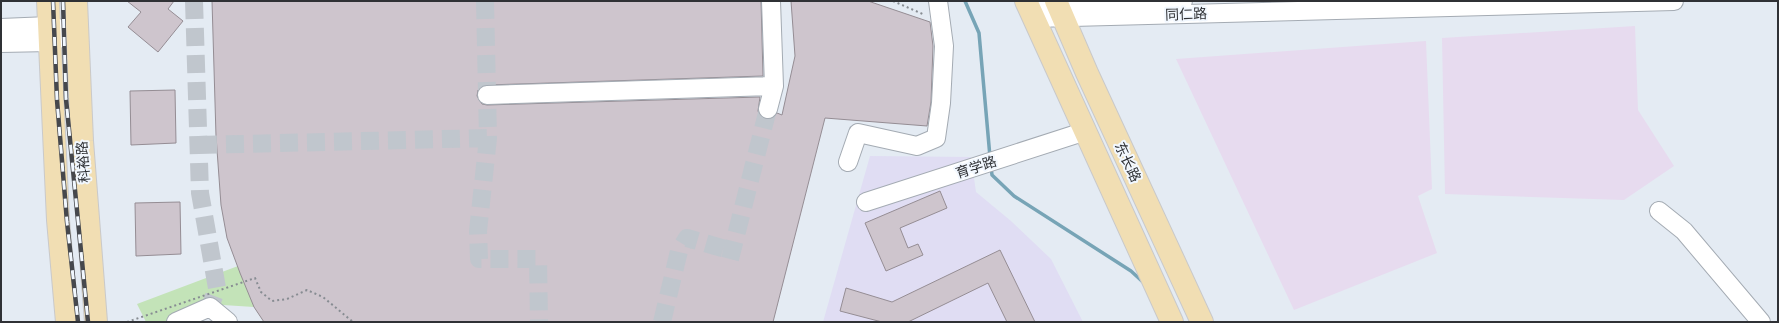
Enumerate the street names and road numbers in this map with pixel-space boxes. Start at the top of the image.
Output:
street label: 同仁路 [1165,5,1207,23]
street label: 科裕路 [74,140,92,184]
street label: 东长路 [1112,140,1144,184]
street label: 育学路 [954,153,998,181]

